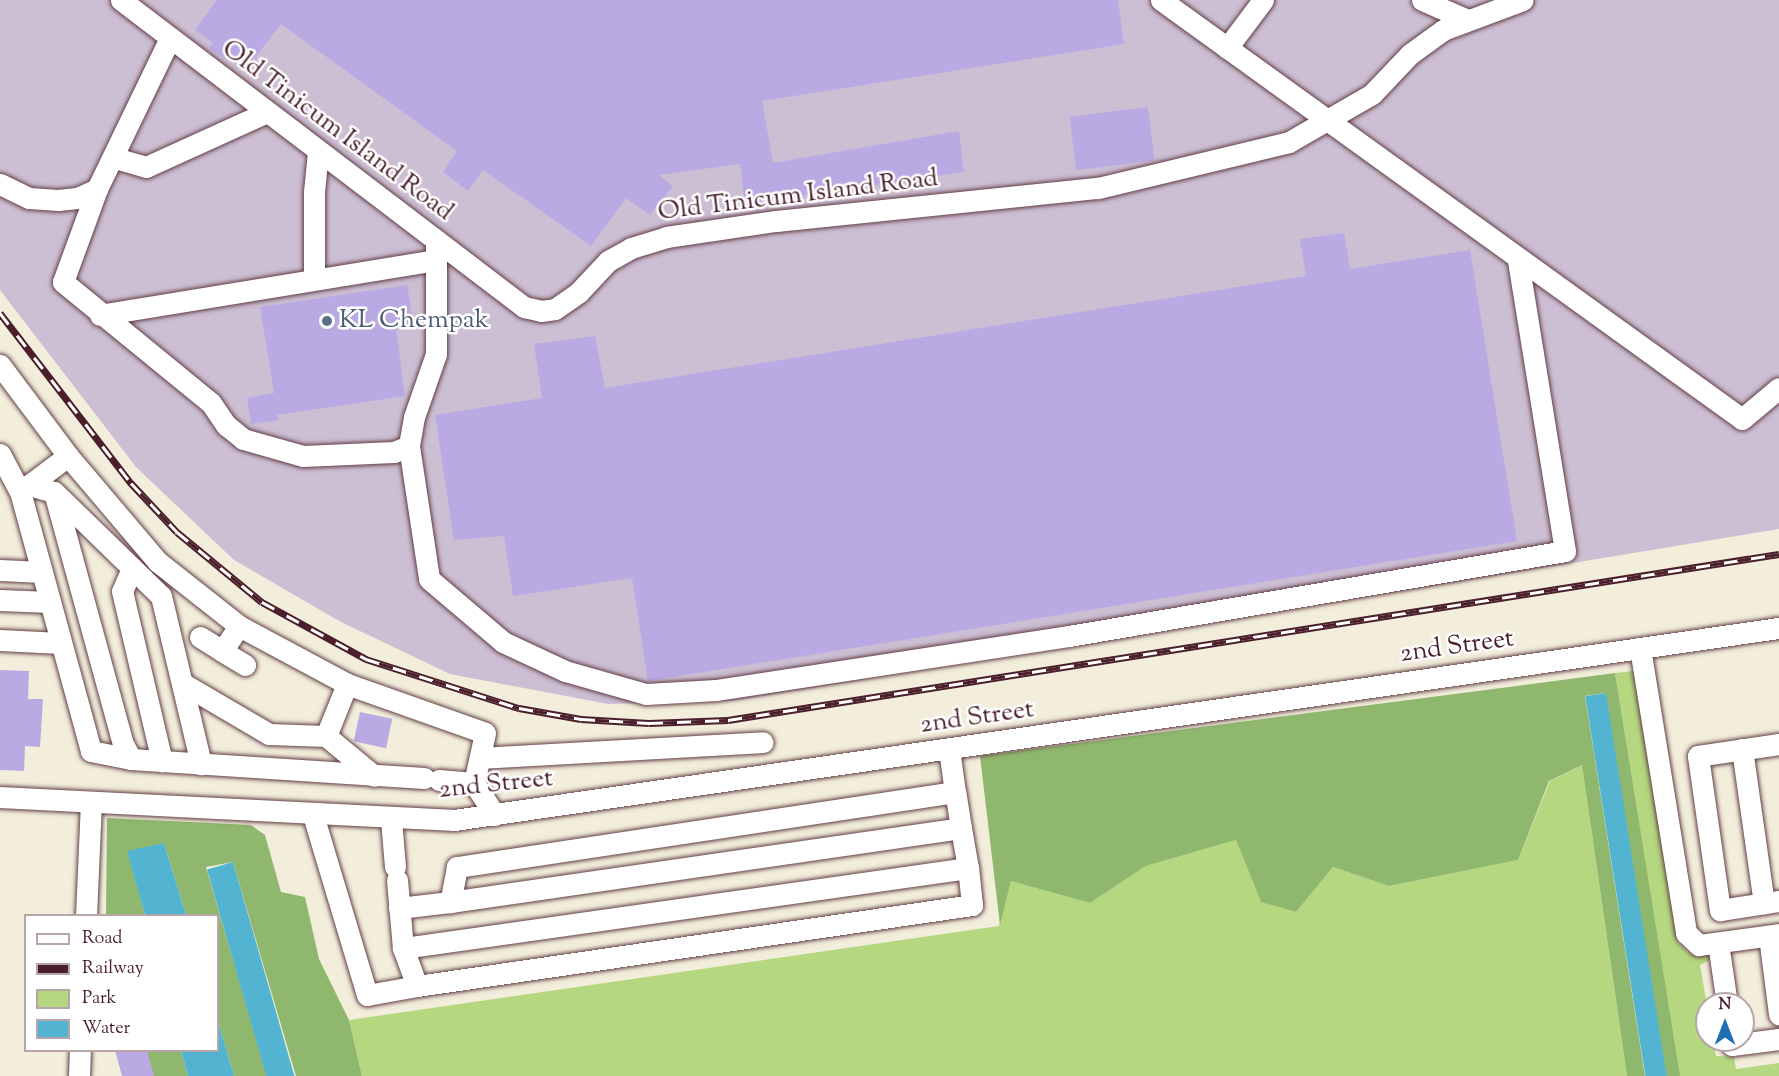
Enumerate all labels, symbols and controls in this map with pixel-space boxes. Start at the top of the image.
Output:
street label: Old Tinicum Island Road [215,34,459,228]
street label: Old Tinicum Island Road [656,163,940,229]
place label: KL Chempak [339,305,489,337]
marker: KL Chempak [320,314,334,328]
street label: 2nd Street [1398,624,1516,670]
street label: 2nd Street [918,695,1036,741]
street label: 2nd Street [437,763,555,807]
legend [24,914,219,1052]
text: Road [82,926,122,952]
text: Railway [82,956,144,982]
text: Park [82,986,116,1012]
north arrow [1695,992,1755,1052]
text: N [1719,994,1731,1017]
text: Water [82,1016,130,1042]

